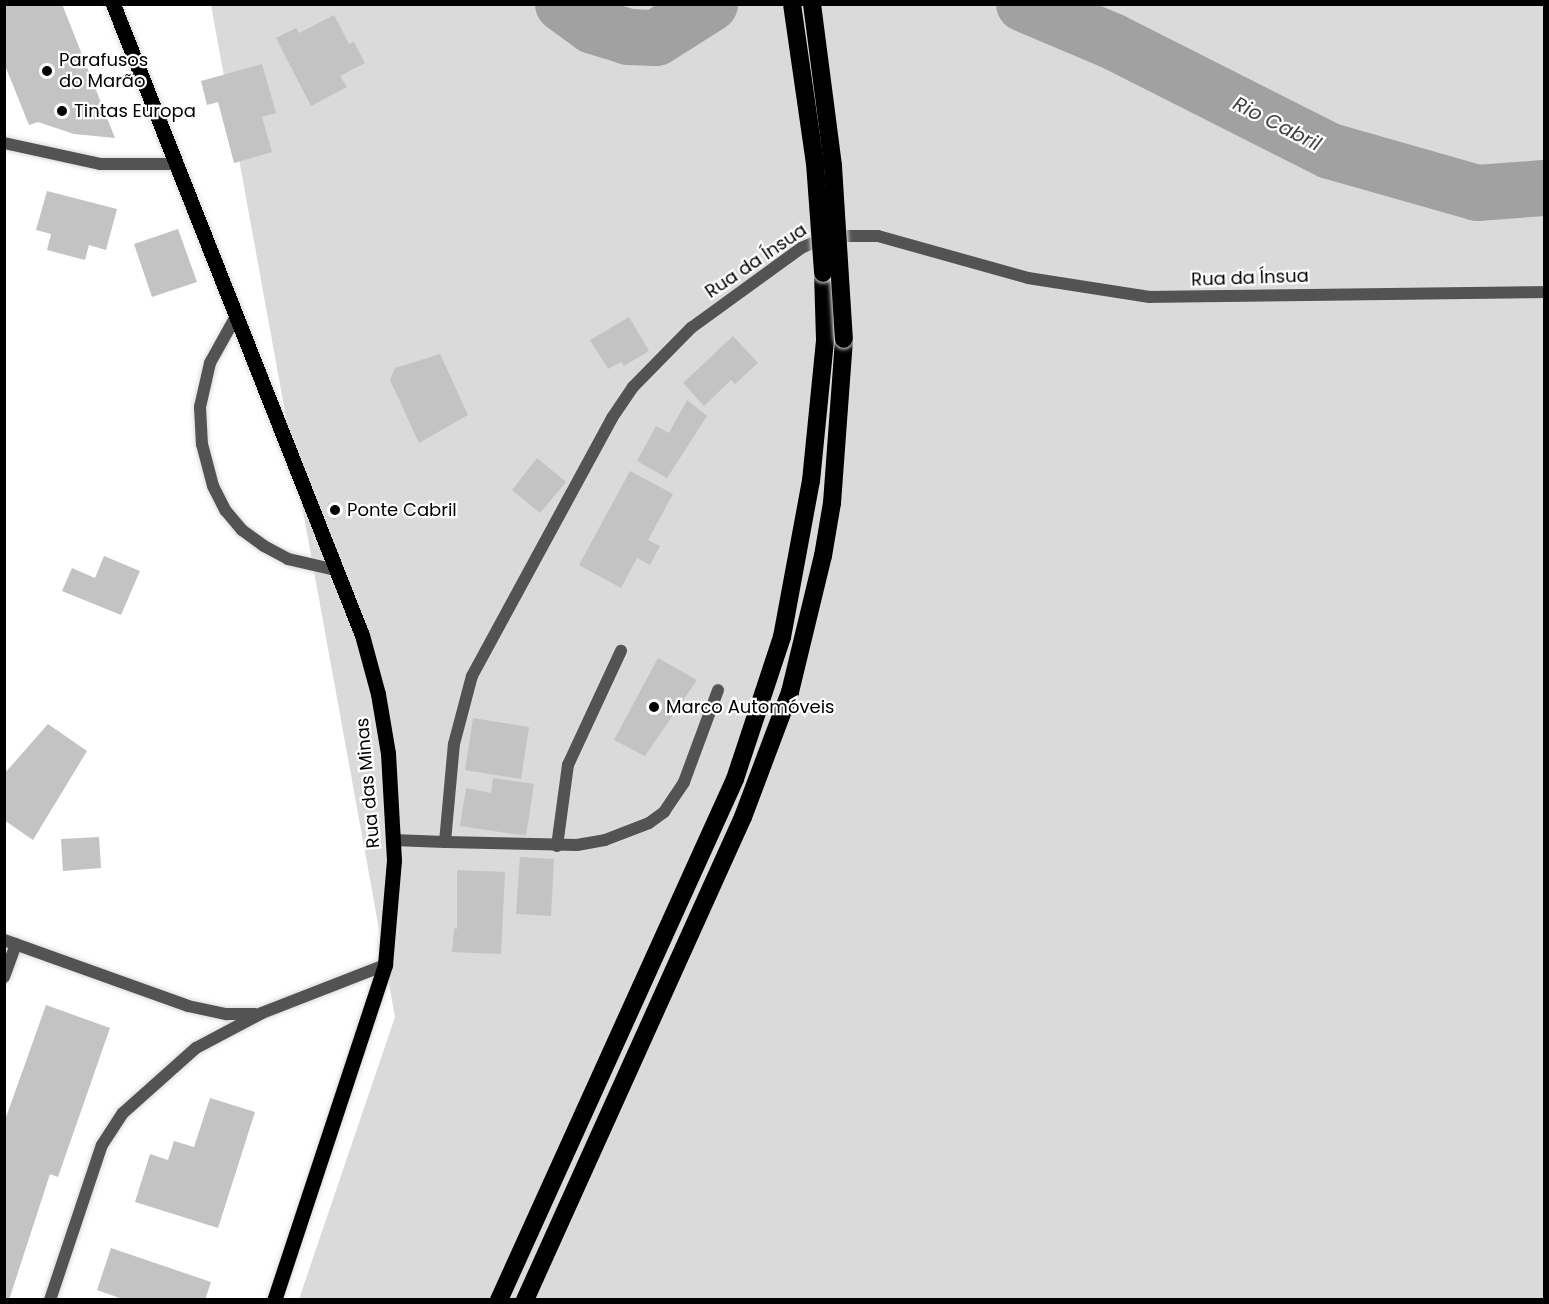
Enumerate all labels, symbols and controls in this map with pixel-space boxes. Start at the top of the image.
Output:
place label: Parafusos do Marão [59,50,148,92]
marker: Parafusos do Marão [40,64,54,78]
water label: Rio Cabril [1229,92,1325,156]
place label: Tintas Europa [74,100,196,122]
marker: Tintas Europa [55,104,69,118]
street label: Rua da Ínsua [701,219,811,303]
street label: Rua da Ínsua [1191,265,1309,291]
place label: Ponte Cabril [347,499,457,521]
marker: Ponte Cabril [328,503,342,517]
place label: Marco Automóveis [666,696,834,718]
marker: Marco Automóveis [647,700,661,714]
street label: Rua das Minas [352,717,384,849]

